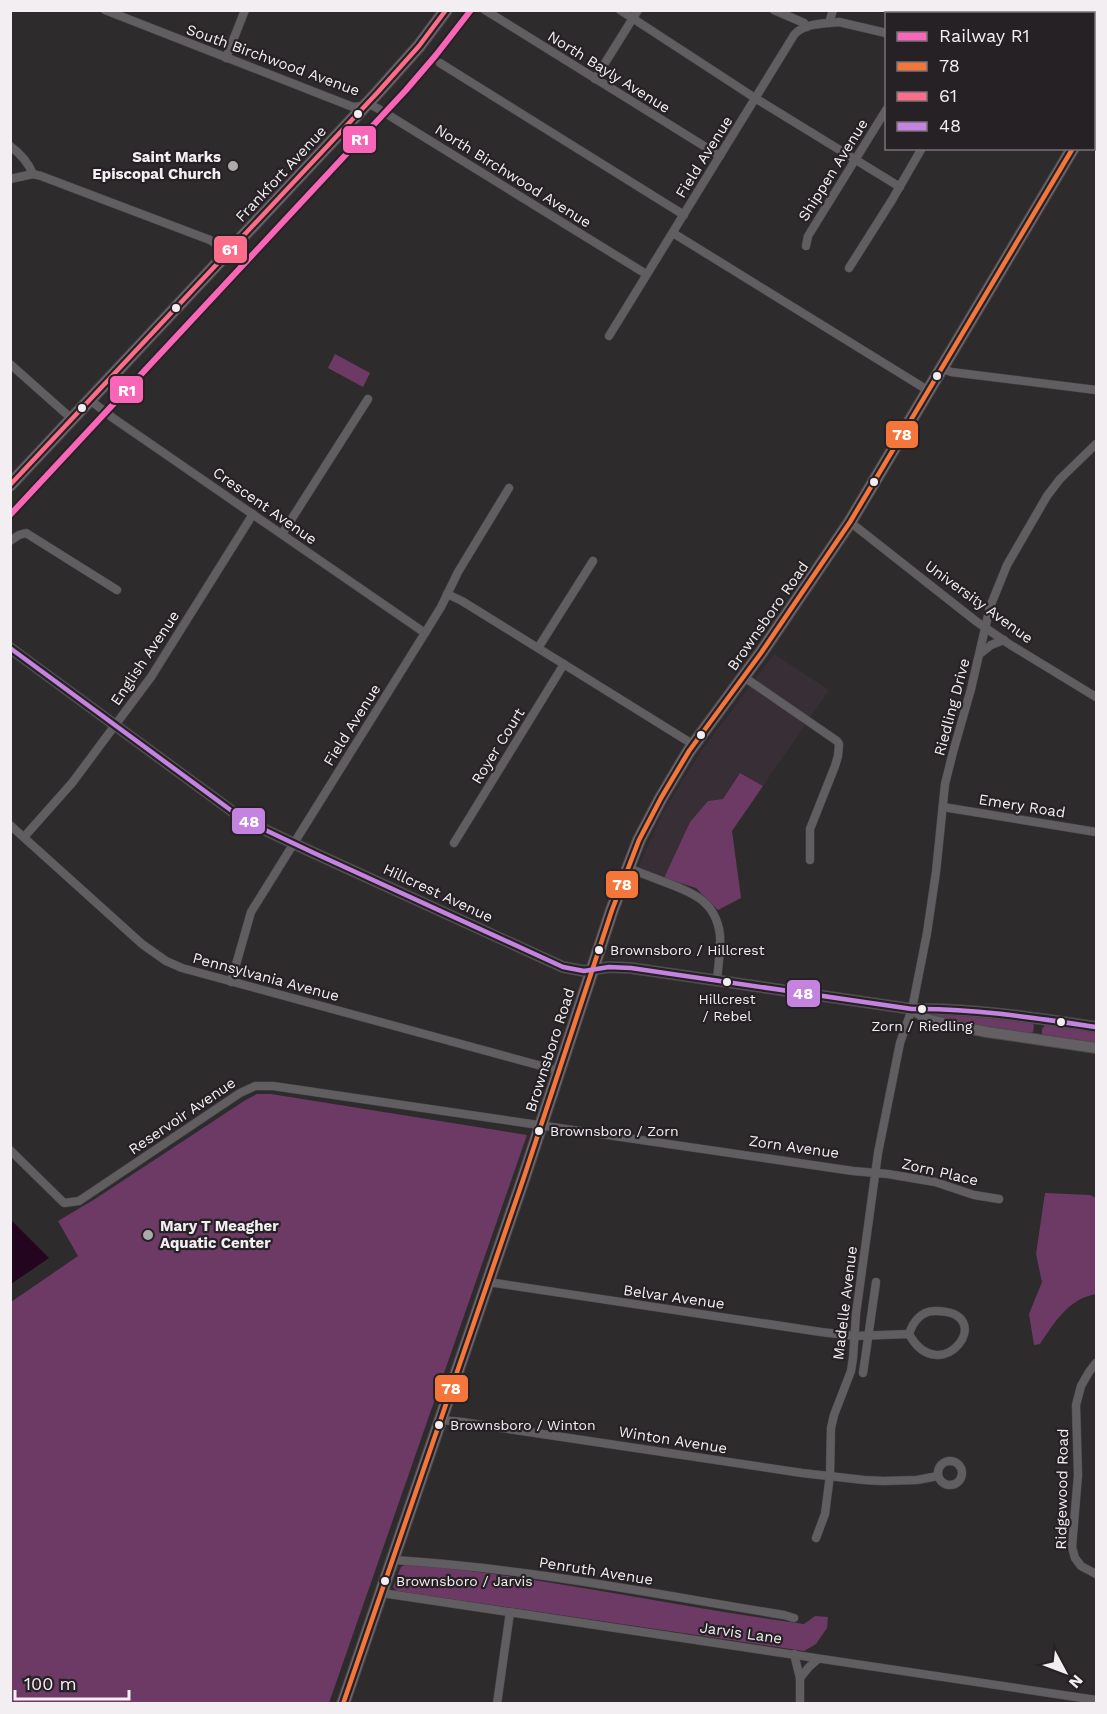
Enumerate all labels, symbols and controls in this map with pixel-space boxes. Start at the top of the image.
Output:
legend [885,12,1095,150]
street label: South Birchwood Avenue [184,20,362,100]
text: Railway R1 [939,25,1030,46]
street label: North Bayly Avenue [544,27,674,117]
text: 78 [939,55,960,76]
text: 61 [939,85,957,106]
unlabelled marker [352,108,364,120]
street label: Field Avenue [672,113,736,201]
text: 48 [939,115,961,136]
street label: Shippen Avenue [794,116,872,224]
street label: North Birchwood Avenue [432,120,594,232]
street label: Frankfort Avenue [232,122,330,226]
line badge: R1 [342,125,377,154]
text: R1 [351,130,369,149]
place label: Saint Marks Episcopal Church [92,148,221,183]
marker: Saint Marks Episcopal Church [226,159,240,173]
line badge: 61 [213,235,248,264]
text: 61 [222,240,238,259]
unlabelled marker [170,302,182,314]
unlabelled marker [931,370,943,382]
line badge: R1 [109,375,144,404]
text: R1 [118,381,136,400]
unlabelled marker [76,402,88,414]
line badge: 78 [885,420,919,449]
text: 78 [892,425,912,444]
street label: Crescent Avenue [210,463,320,549]
unlabelled marker [868,476,880,488]
street label: University Avenue [921,557,1037,647]
street label: Brownsboro Road [724,558,812,674]
street label: English Avenue [107,607,183,709]
street label: Riedling Drive [930,656,974,758]
street label: Field Avenue [320,681,384,769]
street label: Royer Court [468,704,529,787]
unlabelled marker [695,729,707,741]
street label: Emery Road [977,790,1067,822]
line badge: 48 [231,807,266,835]
text: 48 [239,812,259,831]
street label: Hillcrest Avenue [380,860,496,926]
line badge: 78 [605,870,639,899]
text: 78 [612,875,632,894]
place label: Brownsboro / Hillcrest [610,942,765,958]
marker: Brownsboro / Hillcrest [593,944,605,956]
street label: Pennsylvania Avenue [191,949,341,1005]
marker: Hillcrest / Rebel [721,976,733,988]
line badge: 48 [786,979,821,1008]
text: 48 [793,984,813,1003]
street label: Brownsboro Road [521,986,579,1114]
place label: Hillcrest / Rebel [698,991,756,1024]
marker: Zorn / Riedling [916,1003,928,1015]
unlabelled marker [1055,1016,1067,1028]
place label: Zorn / Riedling [872,1018,973,1034]
street label: Reservoir Avenue [125,1074,239,1158]
place label: Brownsboro / Zorn [550,1123,679,1139]
marker: Brownsboro / Zorn [533,1125,545,1137]
street label: Zorn Avenue [748,1132,840,1162]
street label: Zorn Place [900,1154,980,1190]
place label: Mary T Meagher Aquatic Center [160,1217,279,1252]
marker: Mary T Meagher Aquatic Center [141,1228,155,1242]
street label: Madelle Avenue [829,1245,861,1361]
street label: Belvar Avenue [622,1281,726,1313]
line badge: 78 [434,1374,469,1403]
text: 78 [441,1379,461,1398]
place label: Brownsboro / Winton [450,1417,596,1433]
marker: Brownsboro / Winton [433,1419,445,1431]
street label: Winton Avenue [617,1423,729,1457]
street label: Ridgewood Road [1052,1428,1072,1550]
street label: Penruth Avenue [538,1553,654,1589]
place label: Brownsboro / Jarvis [396,1573,533,1589]
marker: Brownsboro / Jarvis [379,1575,391,1587]
street label: Jarvis Lane [699,1618,783,1648]
north arrow [1035,1642,1095,1702]
scale bar [15,1663,129,1701]
text: N [1065,1671,1087,1692]
text: 100 m [24,1673,77,1694]

